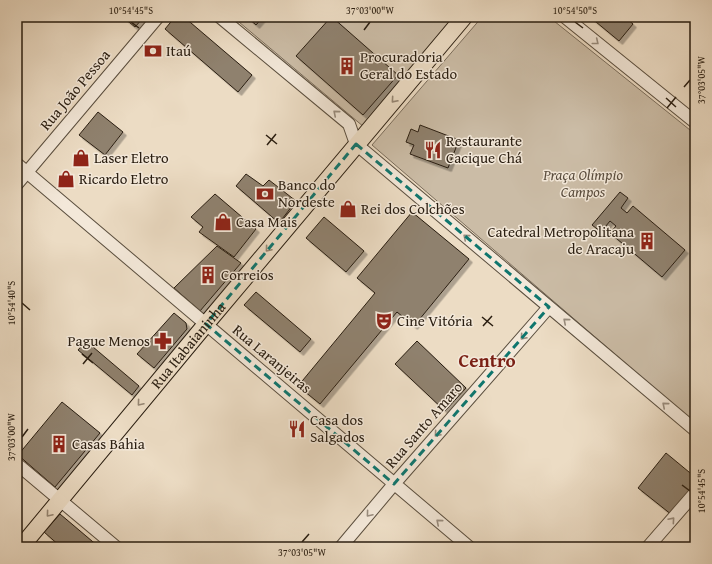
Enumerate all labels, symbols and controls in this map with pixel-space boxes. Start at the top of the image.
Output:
text: 10°54'45"S [109,3,153,18]
text: 37°03'00"W [346,3,394,18]
text: 10°54'50"S [553,3,597,18]
one-way arrow [591,37,598,44]
place label: Itaú [166,40,192,61]
bank icon: Itaú [143,41,163,61]
street label: Rua João Pessoa [35,45,115,134]
place label: Procuradoria Geral do Estado [360,46,457,84]
building icon: Procuradoria Geral do Estado [337,56,357,76]
text: 37°03'05"W [694,56,709,104]
one-way arrow [391,96,398,103]
one-way arrow [333,110,340,117]
place label: Restaurante Cacique Chá [446,130,522,168]
restaurant icon: Restaurante Cacique Chá [423,140,443,160]
place label: Laser Eletro [94,147,169,168]
shop icon: Laser Eletro [71,148,91,168]
park label: Praça Olímpio Campos [542,164,623,202]
place label: Ricardo Eletro [79,168,169,189]
shop icon: Ricardo Eletro [56,169,76,189]
place label: Banco do Nordeste [278,174,336,212]
bank icon: Banco do Nordeste [255,184,275,204]
place label: Rei dos Colchões [361,198,465,219]
shop icon: Rei dos Colchões [338,199,358,219]
place label: Casa Mais [236,211,297,232]
shop icon: Casa Mais [213,212,233,232]
place label: Catedral Metropolitana de Aracaju [487,221,635,259]
building icon: Catedral Metropolitana de Aracaju [637,231,657,251]
one-way arrow [464,235,471,242]
one-way arrow [266,245,273,252]
place label: Correios [221,264,274,285]
building icon: Correios [198,265,218,285]
text: 10°54'40"S [4,281,19,325]
street label: Rua Itabaianinha [146,297,230,393]
place label: Cine Vitória [397,310,473,331]
theatre icon: Cine Vitória [374,311,394,331]
street label: Rua Laranjeiras [228,319,316,398]
one-way arrow [563,319,570,326]
place label: Pague Menos [68,330,150,351]
pharmacy icon: Pague Menos [153,331,173,351]
one-way arrow [521,332,528,339]
district label: Centro [458,346,516,374]
street label: Rua Santo Amaro [380,377,467,472]
one-way arrow [138,399,145,406]
one-way arrow [663,403,670,410]
place label: Casa dos Salgados [310,409,365,447]
text: 37°03'00"W [4,413,19,461]
restaurant icon: Casa dos Salgados [287,419,307,439]
one-way arrow [435,430,442,437]
place label: Casas Bahia [72,433,145,454]
building icon: Casas Bahia [49,434,69,454]
text: 10°54'45"S [694,469,709,513]
one-way arrow [46,509,53,517]
one-way arrow [366,509,373,517]
one-way arrow [667,517,674,525]
one-way arrow [436,519,444,526]
text: 37°03'05"W [278,545,326,560]

